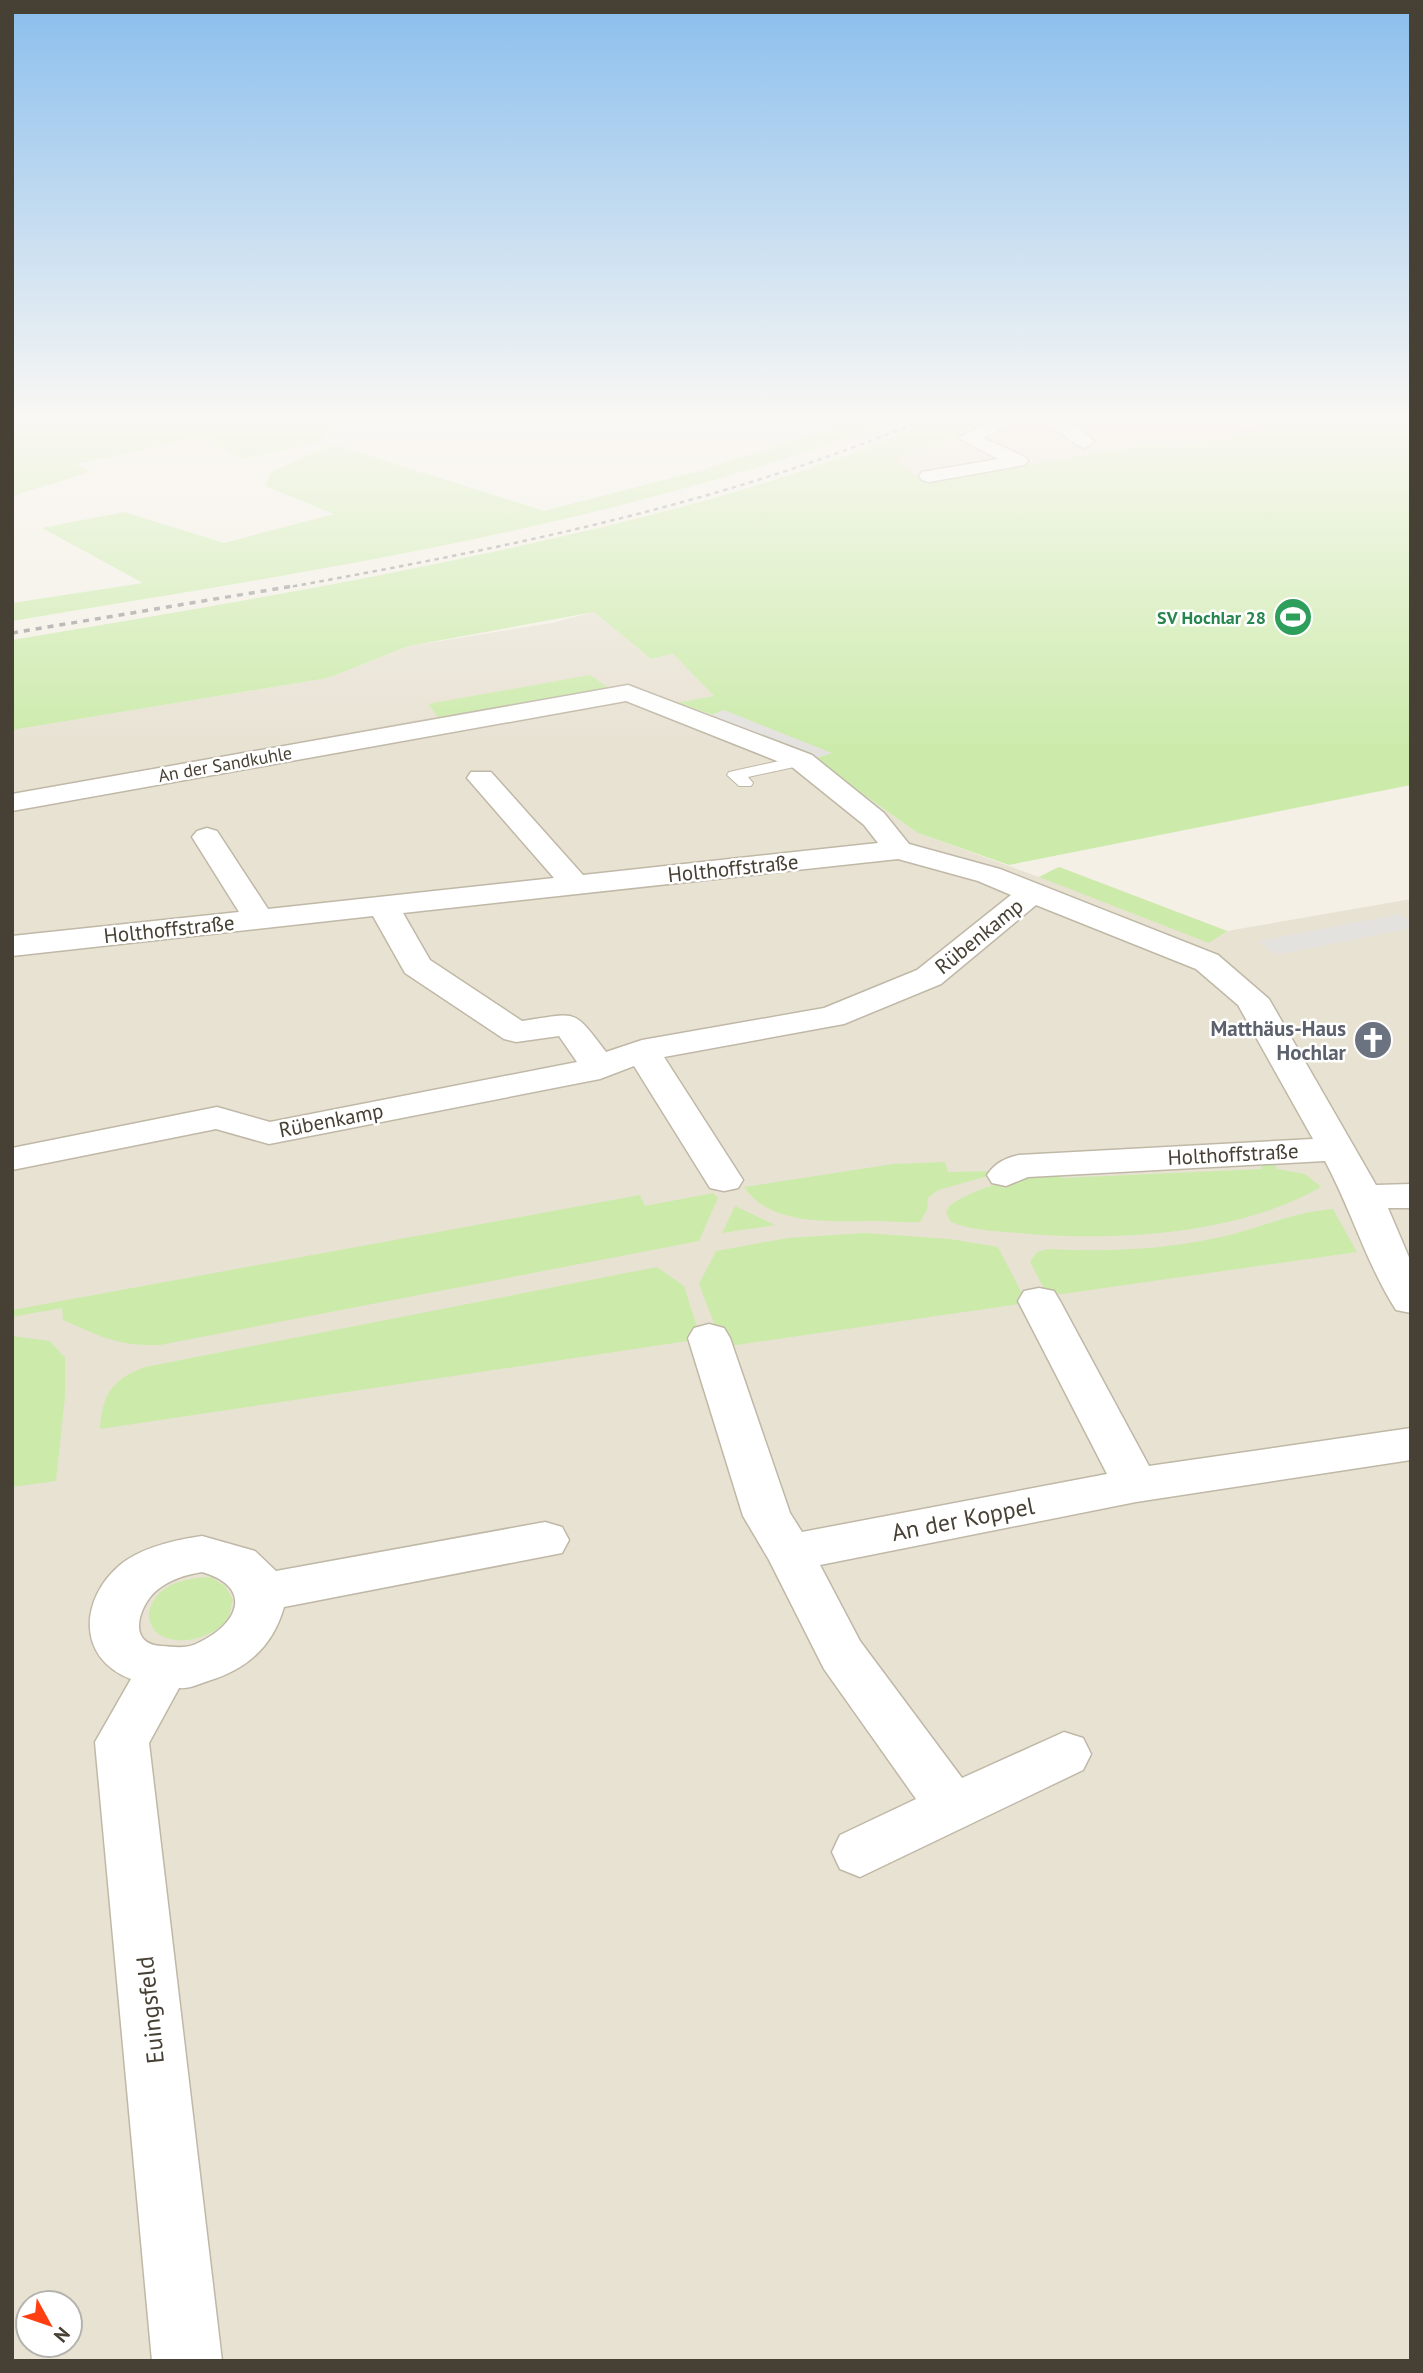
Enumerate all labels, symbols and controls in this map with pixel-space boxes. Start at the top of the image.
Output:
sports icon: SV Hochlar 28 [1272,596,1314,638]
place label: SV Hochlar 28 [1157,606,1266,629]
street label: An der Sandkuhle [156,741,294,787]
street label: Holthoffstraße [666,848,800,888]
street label: Rübenkamp [929,892,1029,980]
street label: Holthoffstraße [102,909,236,949]
place label: Matthäus-Haus Hochlar [1210,1015,1347,1066]
church icon: Matthäus-Haus Hochlar [1352,1019,1394,1061]
street label: Rübenkamp [276,1097,386,1143]
street label: Holthoffstraße [1167,1137,1299,1171]
street label: An der Koppel [889,1490,1037,1548]
street label: Euingsfeld [129,1955,171,2065]
north arrow [14,2289,84,2359]
text: N [49,2322,75,2347]

